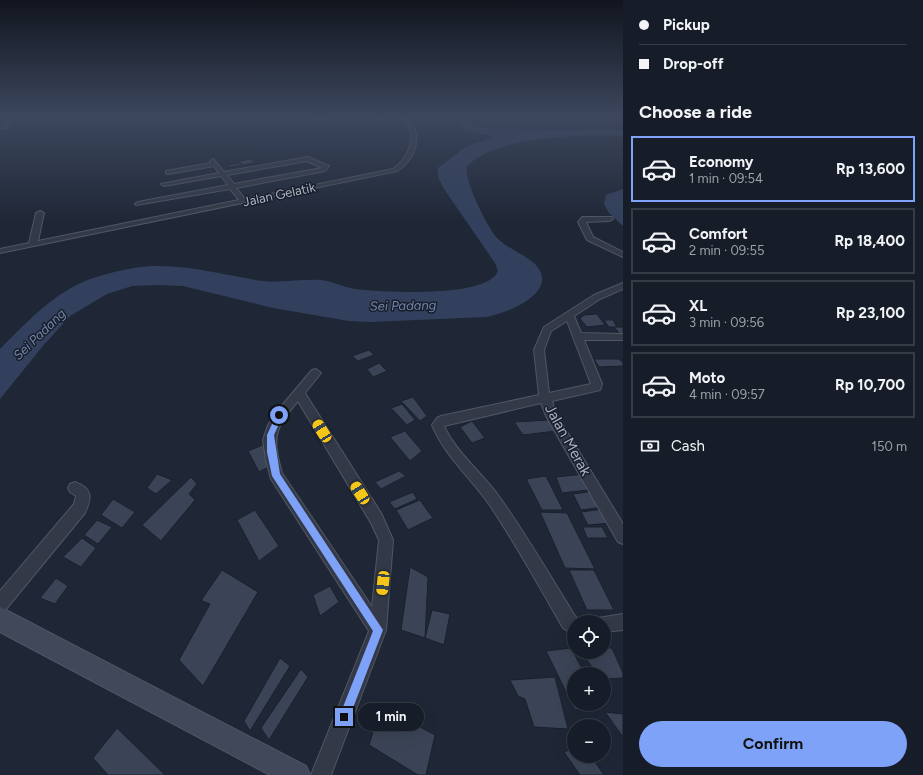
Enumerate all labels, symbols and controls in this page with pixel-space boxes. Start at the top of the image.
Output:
text: Pickup [663,16,710,34]
text: Drop-off [663,55,724,73]
text: Choose a ride [639,101,752,123]
icon: car [641,151,677,187]
text: Economy [689,153,754,171]
text: Rp 13,600 [836,160,905,178]
text: 1 min · 09:54 [689,171,763,186]
street label: Jalan Gelatik [241,179,318,210]
icon: car [641,223,677,259]
text: Comfort [689,225,748,243]
text: Rp 18,400 [834,232,905,250]
text: 2 min · 09:55 [689,243,764,258]
icon: car [641,295,677,331]
water label: Sei Padang [370,297,437,314]
text: XL [689,297,707,315]
text: Rp 23,100 [836,304,905,322]
water label: Sei Padang [10,306,69,363]
text: 3 min · 09:56 [689,315,764,330]
icon: car [641,367,677,403]
text: Moto [689,369,725,387]
text: Rp 10,700 [835,376,905,394]
text: 4 min · 09:57 [689,387,765,402]
street label: Jalan Merak [541,401,595,480]
route start [270,406,288,424]
car [311,418,333,444]
icon: cash [639,435,661,457]
text: Cash [671,437,705,455]
text: 150 m [872,439,907,454]
car [349,480,371,506]
car [376,570,390,596]
map controls [567,615,611,763]
button: locate [567,615,611,659]
button: + [567,667,611,711]
callout: 1 min [358,703,424,731]
route end [335,708,353,726]
text: 1 min [376,709,406,724]
button: − [567,719,611,763]
button: Confirm [639,721,907,767]

